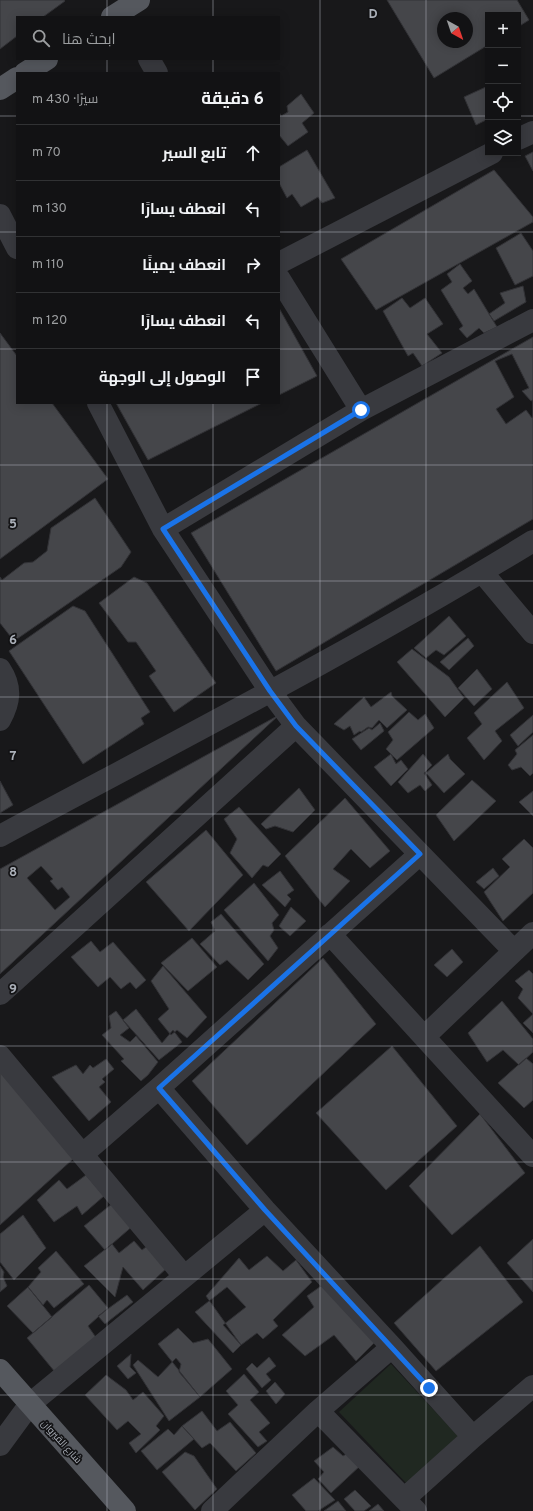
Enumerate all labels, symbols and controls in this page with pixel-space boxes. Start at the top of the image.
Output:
text: D [368,7,378,23]
north arrow [437,12,473,48]
map controls [485,12,521,156]
button: + [485,12,521,48]
search box [16,16,280,60]
icon: search [30,27,52,49]
text: ابحث هنا [62,31,116,50]
button: − [485,48,521,84]
button: locate [485,84,521,120]
text: 6 دقيقة [201,89,264,111]
text: سيرًا · 430 m [32,92,98,108]
button: layers [485,120,521,156]
icon: ahead [242,142,264,164]
text: 70 m [32,145,61,161]
text: تابع السير [163,145,226,164]
icon: left [242,198,264,220]
text: 130 m [32,201,67,217]
text: انعطف يسارًا [140,201,226,220]
icon: right [242,254,264,276]
text: 110 m [32,257,64,273]
text: انعطف يمينًا [142,257,226,276]
icon: left [242,310,264,332]
text: 120 m [32,313,67,329]
text: انعطف يسارًا [140,313,226,332]
icon: arrive [242,366,264,388]
text: الوصول إلى الوجهة [99,369,226,388]
route start [352,401,370,419]
text: 5 [9,517,17,533]
text: 6 [9,633,17,649]
text: 7 [10,749,17,765]
text: 8 [9,865,17,881]
text: 9 [9,982,17,998]
route end [420,1379,438,1397]
street label: شارع القيروان [38,1417,84,1467]

